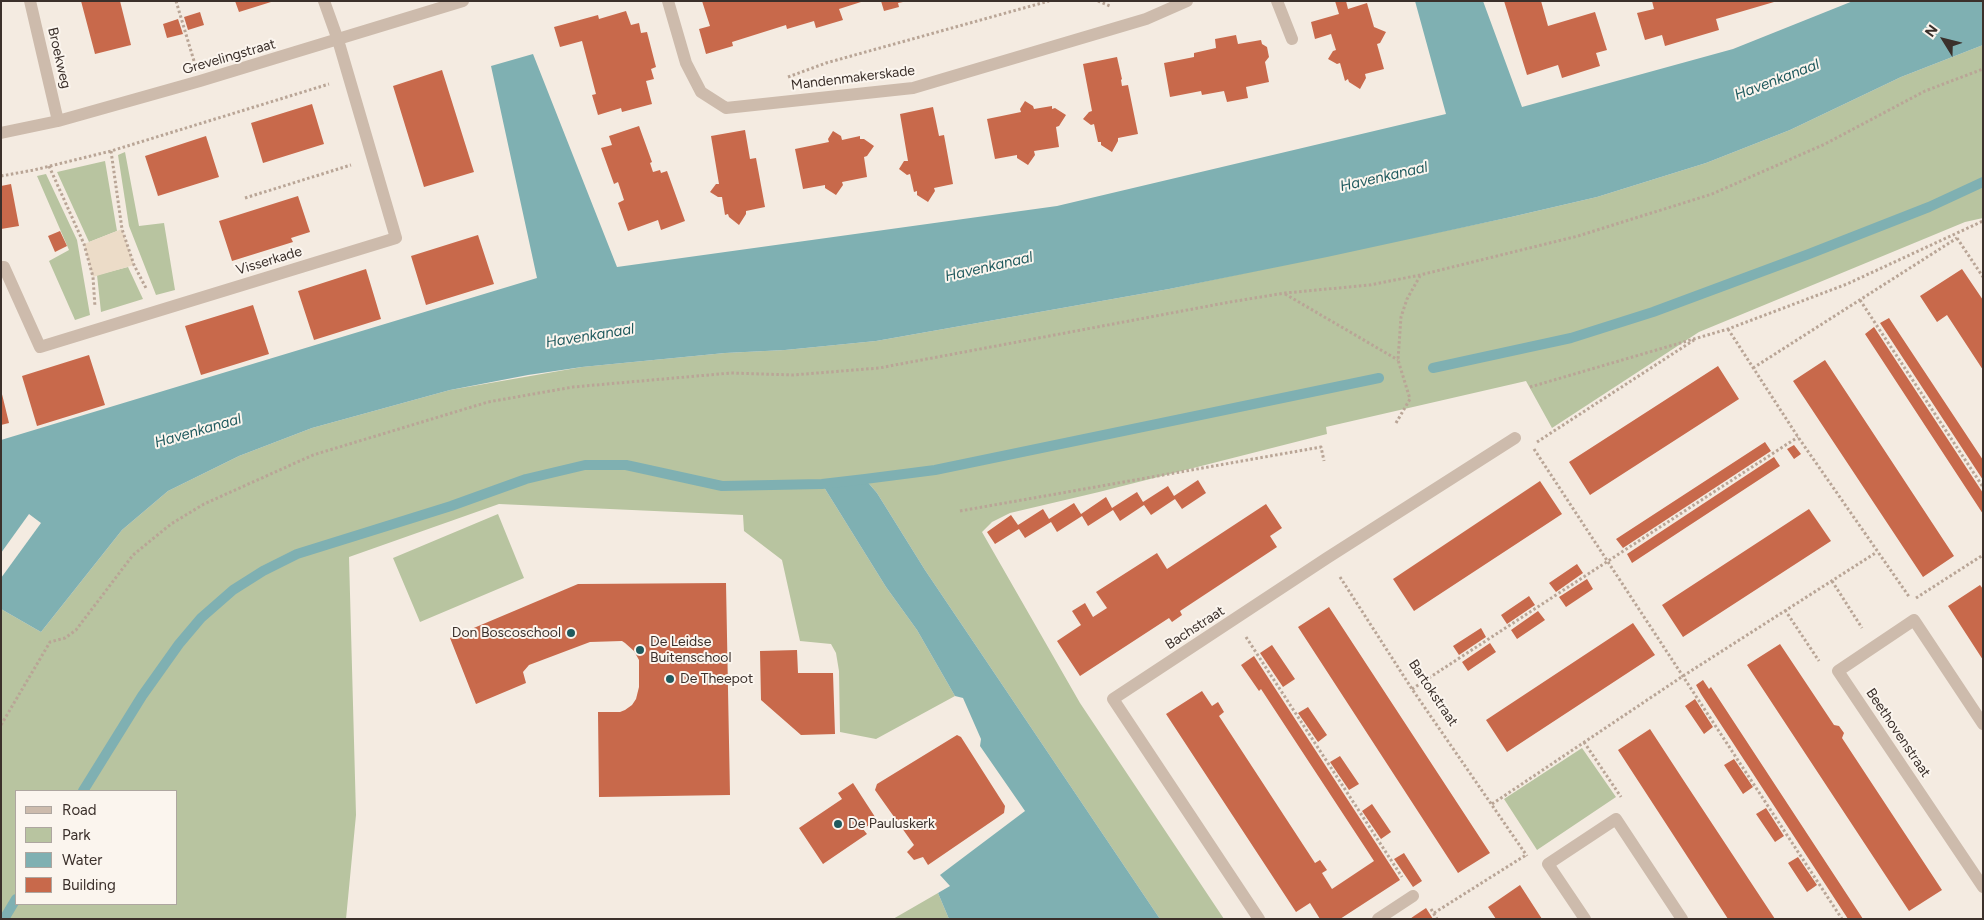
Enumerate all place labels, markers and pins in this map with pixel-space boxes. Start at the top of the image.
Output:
place label: Don Boscoschool [452,625,561,641]
marker: Don Boscoschool [565,627,577,639]
place label: De Leidse Buitenschool [650,634,732,666]
marker: De Leidse Buitenschool [634,644,646,656]
place label: De Theepot [680,671,753,687]
marker: De Theepot [664,673,676,685]
place label: De Pauluskerk [848,816,935,832]
marker: De Pauluskerk [832,818,844,830]

